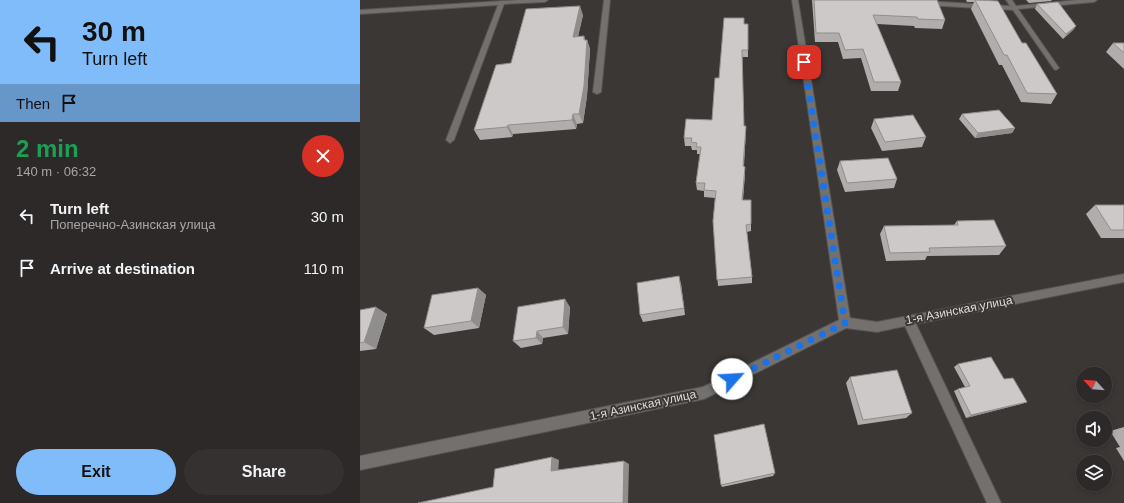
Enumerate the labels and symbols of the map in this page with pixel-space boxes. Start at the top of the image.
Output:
pin [787,45,821,79]
street label: 1-я Азинская улица [904,293,1014,327]
position arrow [711,358,753,400]
north arrow [1076,367,1112,403]
street label: 1-я Азинская улица [589,387,698,423]

